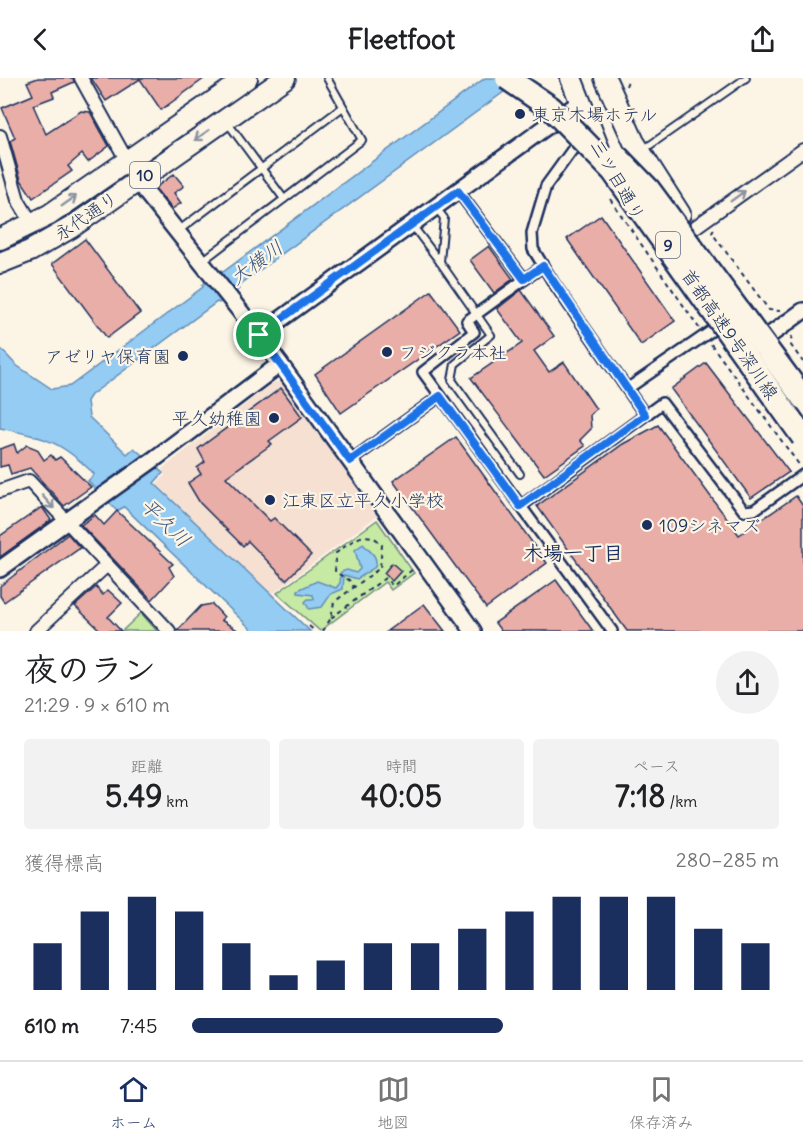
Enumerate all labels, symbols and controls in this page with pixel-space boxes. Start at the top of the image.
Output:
text: Fleetfoot [348,22,455,56]
icon: back [24,23,57,56]
icon: share [746,23,779,56]
place label: 東京木場ホテル [532,103,657,126]
marker: 東京木場ホテル [513,107,527,121]
one-way arrow [195,129,211,141]
street label: 三ツ目通り [586,135,650,225]
road number: 10 [130,162,160,188]
street label: 永代通り [50,186,122,246]
one-way arrow [730,190,746,202]
one-way arrow [61,195,77,207]
road number: 9 [656,232,680,258]
water label: 大横川 [224,234,288,290]
street label: 首都高速9号深川線 [676,264,784,404]
pin [233,309,284,360]
icon: arrive [242,318,275,351]
place label: フジクラ本社 [399,341,507,364]
place label: アゼリヤ保育園 [45,345,171,368]
marker: フジクラ本社 [380,345,394,359]
marker: アゼリヤ保育園 [176,349,190,363]
place label: 平久幼稚園 [172,407,262,430]
marker: 平久幼稚園 [267,411,281,425]
place label: 江東区立平久小学校 [282,489,444,512]
water label: 平久川 [136,492,196,552]
marker: 江東区立平久小学校 [263,493,277,507]
one-way arrow [40,494,54,509]
place label: 109シネマズ [659,514,760,537]
marker: 109シネマズ [640,518,654,532]
district label: 木場一丁目 [523,540,623,565]
text: 夜のラン [24,648,156,690]
button: share [716,651,779,714]
text: 21:29 · 9 × 610 m [24,692,170,717]
text: 距離 [131,756,163,776]
text: 時間 [385,756,418,776]
text: ペース [633,756,680,776]
text: 5.49 [105,777,163,815]
text: 40:05 [361,777,442,815]
text: 7:18 [615,777,666,815]
text: km [163,791,189,811]
text: /km [666,791,697,811]
text: 280–285 m [676,847,779,872]
text: 獲得標高 [24,850,104,875]
text: 610 m [24,1013,79,1038]
text: 7:45 [120,1013,157,1038]
tab: ホーム [110,1073,157,1133]
tab: 地図 [377,1073,410,1133]
tab: 保存済み [629,1073,693,1133]

